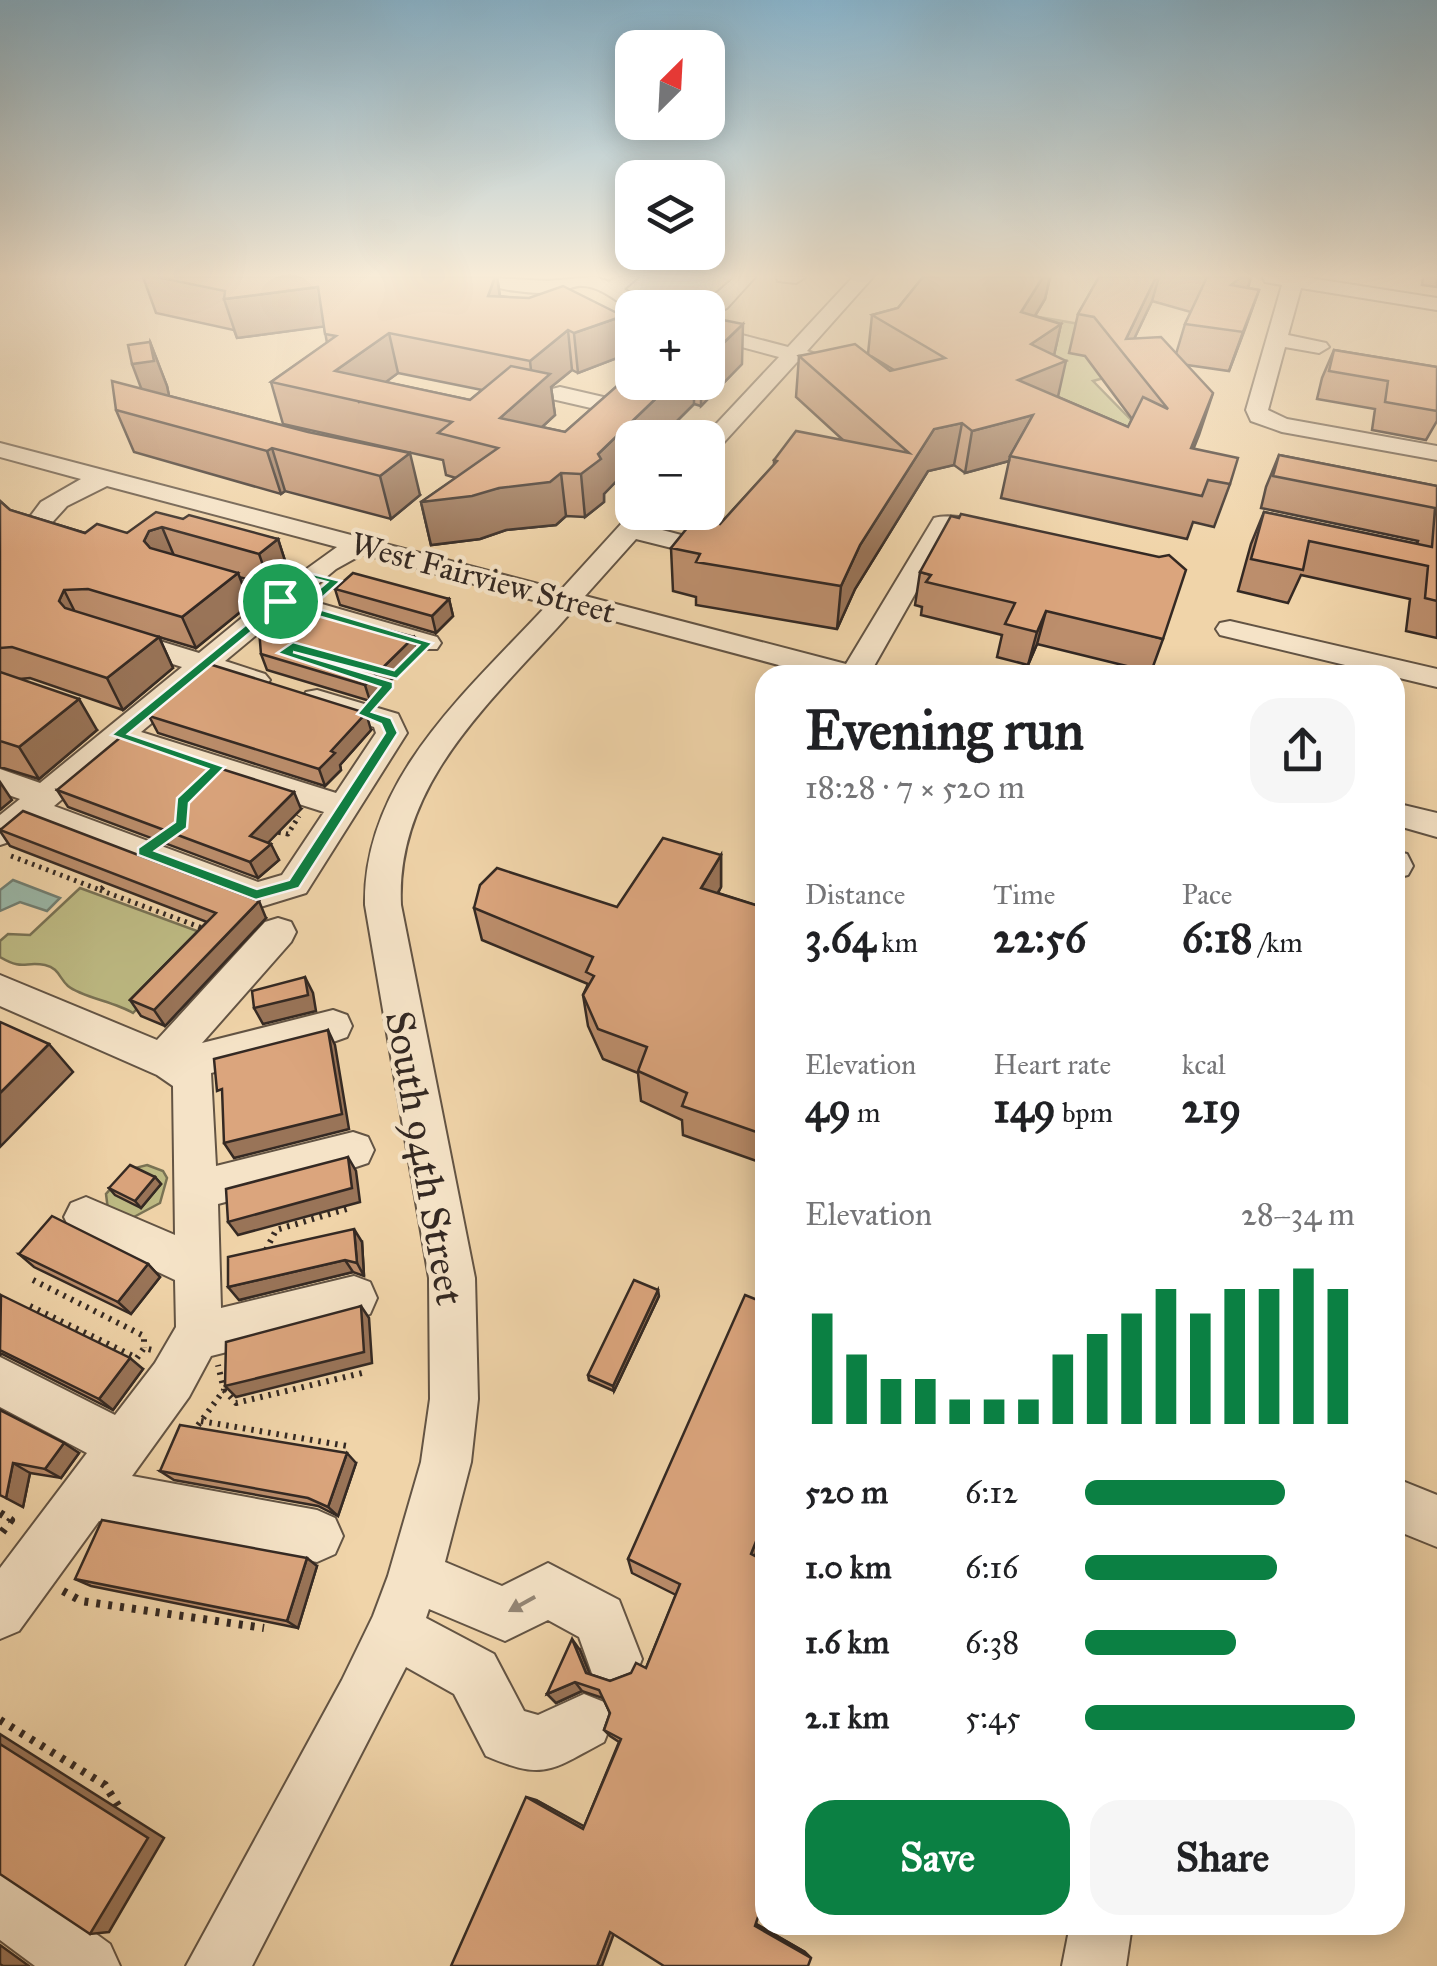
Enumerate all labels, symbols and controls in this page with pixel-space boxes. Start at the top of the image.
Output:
north arrow [615,30,725,140]
map controls [615,30,725,530]
button: layers [615,160,725,270]
button: + [615,290,725,400]
button: − [615,420,725,530]
street label: West Fairview Street [347,524,619,632]
pin [238,559,323,644]
icon: arrive [253,574,308,629]
text: Evening run [805,697,1084,764]
button: share [1250,698,1355,803]
text: 18:28 · 7 × 520 m [805,768,1025,807]
text: Distance [805,877,905,912]
text: Time [993,877,1055,912]
text: Pace [1182,877,1232,912]
text: 3.64 [805,912,875,964]
text: 22:56 [993,912,1086,964]
text: 6:18 [1182,912,1253,964]
text: km [875,925,918,960]
text: /km [1253,925,1303,960]
street label: South 94th Street [375,1007,475,1309]
text: Elevation [805,1047,916,1082]
text: Heart rate [993,1047,1111,1082]
text: kcal [1182,1047,1226,1082]
text: 49 [805,1082,851,1134]
text: 149 [993,1082,1056,1134]
text: 219 [1182,1082,1241,1134]
text: m [851,1095,881,1130]
text: bpm [1056,1095,1113,1130]
text: Elevation [805,1195,932,1234]
text: 28–34 m [1241,1195,1355,1234]
text: 520 m [805,1473,888,1512]
text: 6:12 [965,1473,1018,1512]
text: 1.0 km [805,1548,892,1587]
text: 6:16 [965,1548,1018,1587]
one-way arrow [508,1595,536,1613]
text: 1.6 km [805,1623,889,1662]
text: 6:38 [965,1623,1019,1662]
text: 2.1 km [805,1698,889,1737]
text: 5:45 [965,1698,1021,1737]
button: Save [805,1800,1070,1915]
button: Share [1090,1800,1355,1915]

